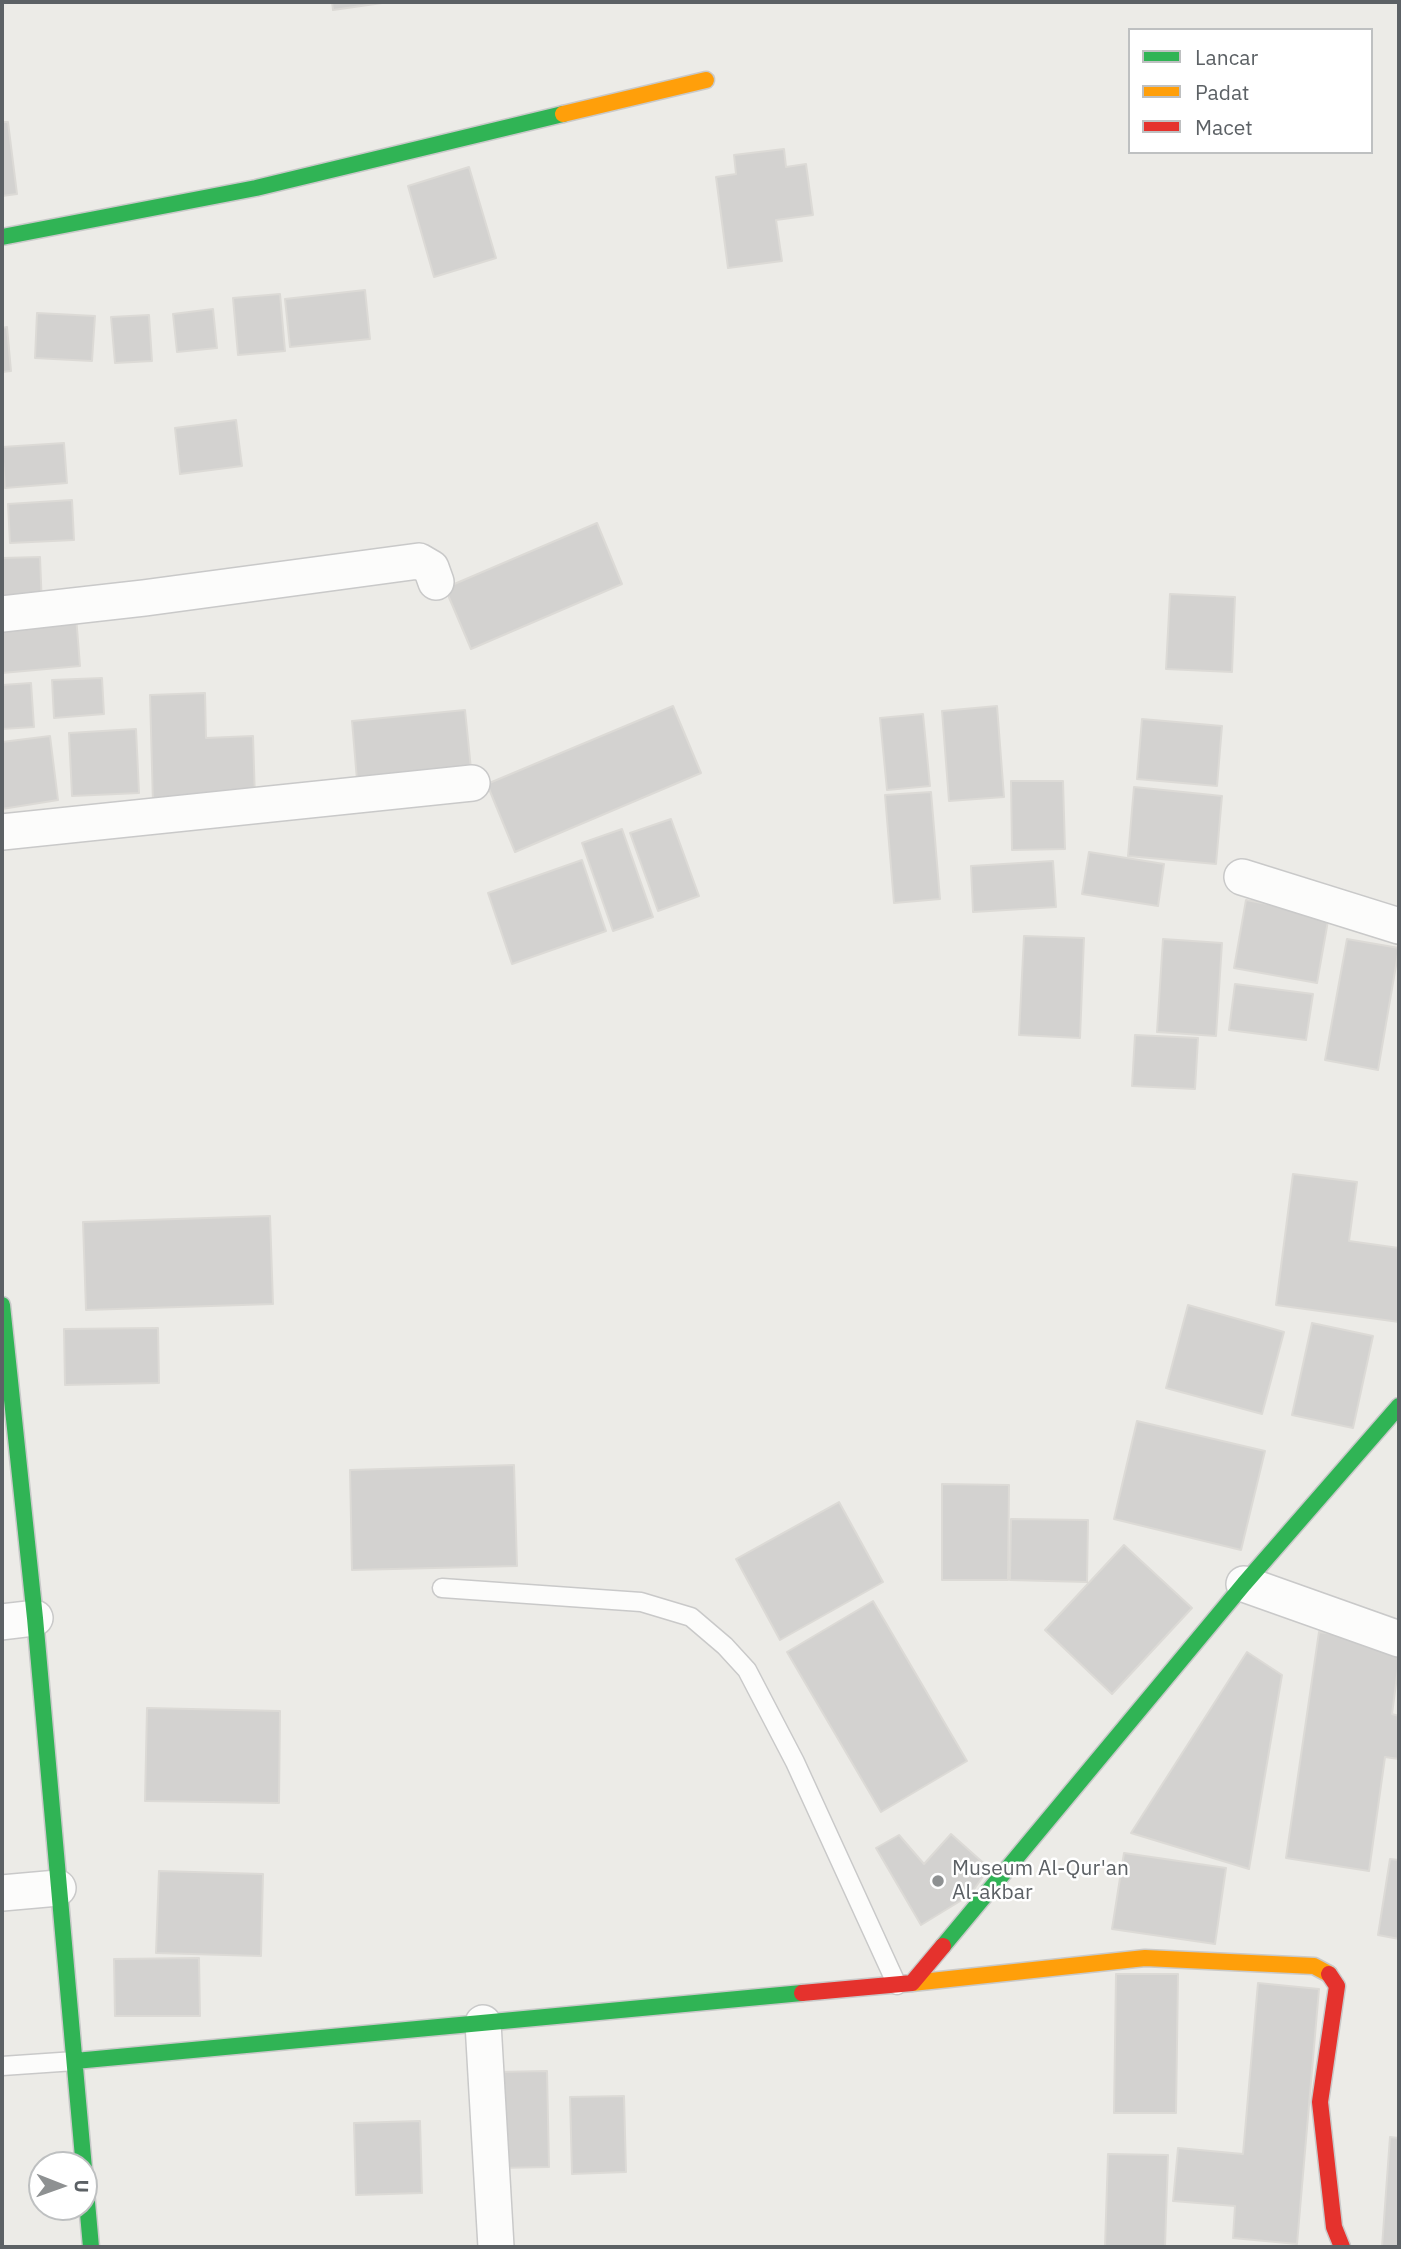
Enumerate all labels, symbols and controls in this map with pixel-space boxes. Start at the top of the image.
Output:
legend [1128,28,1373,154]
text: Lancar [1195,43,1258,71]
text: Padat [1195,78,1250,106]
text: Macet [1195,113,1253,141]
place label: Museum Al-Qur'an Al-akbar [952,1856,1129,1906]
marker: Museum Al-Qur'an Al-akbar [930,1873,946,1889]
north arrow [28,2151,98,2221]
text: U [70,2180,94,2193]

